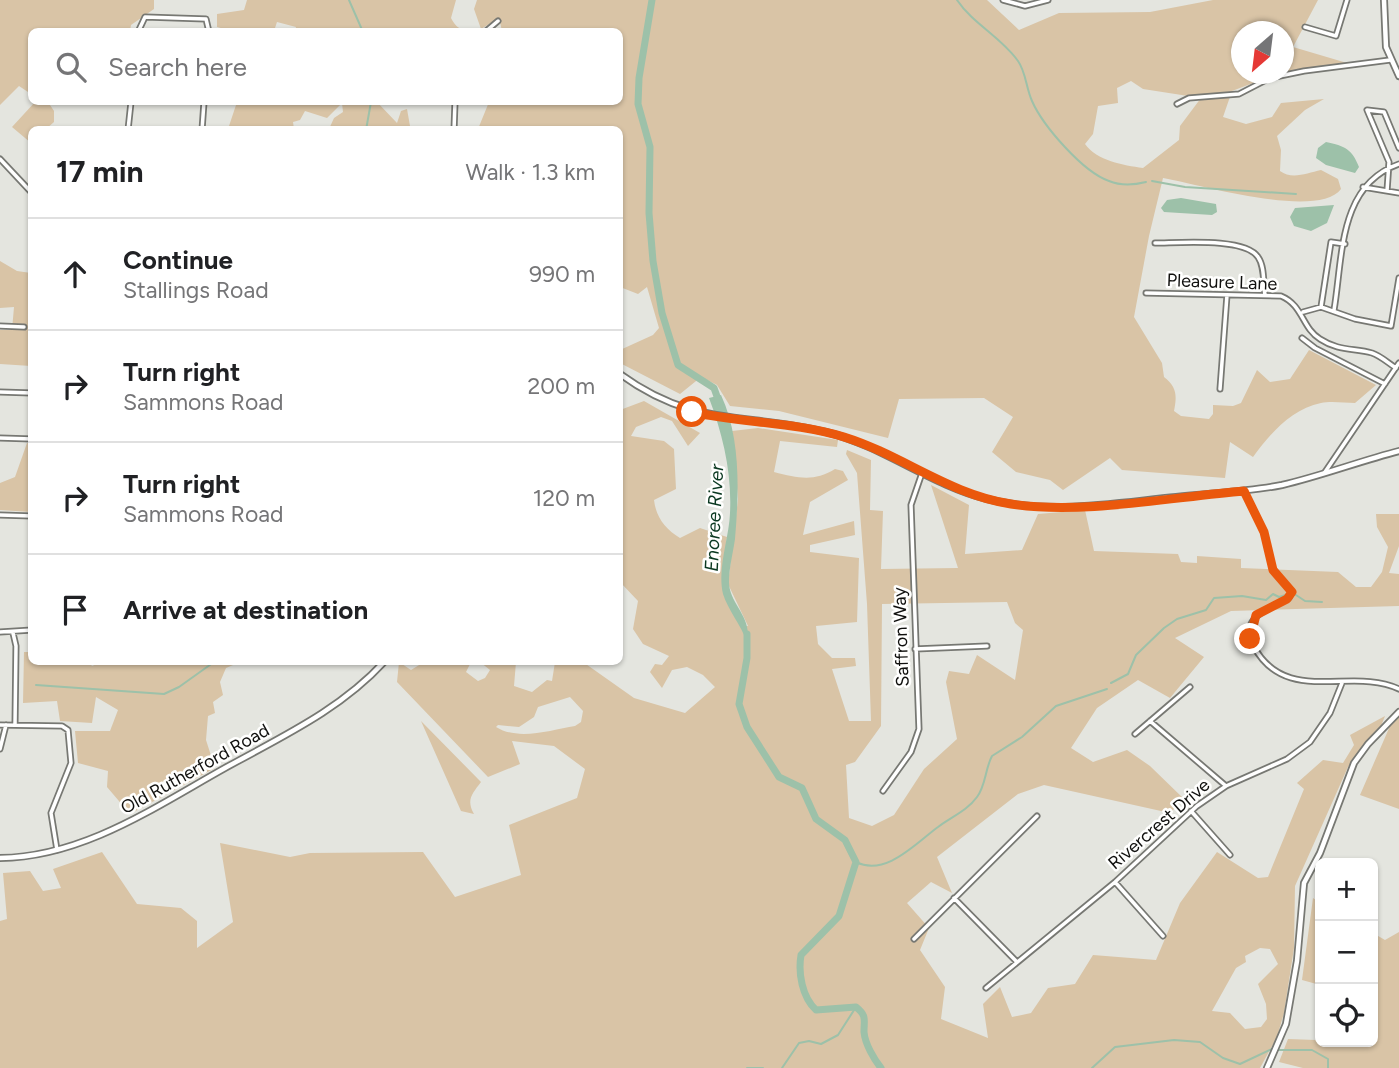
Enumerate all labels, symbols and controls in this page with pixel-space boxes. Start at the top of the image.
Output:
north arrow [1231,21,1294,84]
search box [28,28,623,105]
icon: search [52,48,90,86]
text: Search here [108,51,247,83]
text: 17 min [56,153,144,190]
text: Walk · 1.3 km [466,158,595,186]
text: Continue [123,244,233,276]
icon: ahead [56,255,94,293]
text: 990 m [529,260,595,288]
street label: Pleasure Lane [1166,269,1278,295]
text: Stallings Road [123,276,269,304]
text: Turn right [123,356,240,388]
icon: right [56,367,94,405]
text: 200 m [527,372,595,400]
text: Sammons Road [123,388,284,416]
route start [676,396,707,427]
water label: Enoree River [700,463,728,572]
text: Turn right [123,468,240,500]
icon: right [56,479,94,517]
text: 120 m [533,484,595,512]
text: Sammons Road [123,500,284,528]
street label: Saffron Way [888,586,914,687]
icon: arrive [56,591,94,629]
text: Arrive at destination [123,594,368,626]
route end [1234,623,1265,654]
street label: Old Rutherford Road [117,719,273,819]
street label: Rivercrest Drive [1104,774,1214,874]
map controls [1315,858,1378,1047]
button: + [1315,858,1378,921]
button: − [1315,921,1378,984]
button: locate [1315,984,1378,1047]

